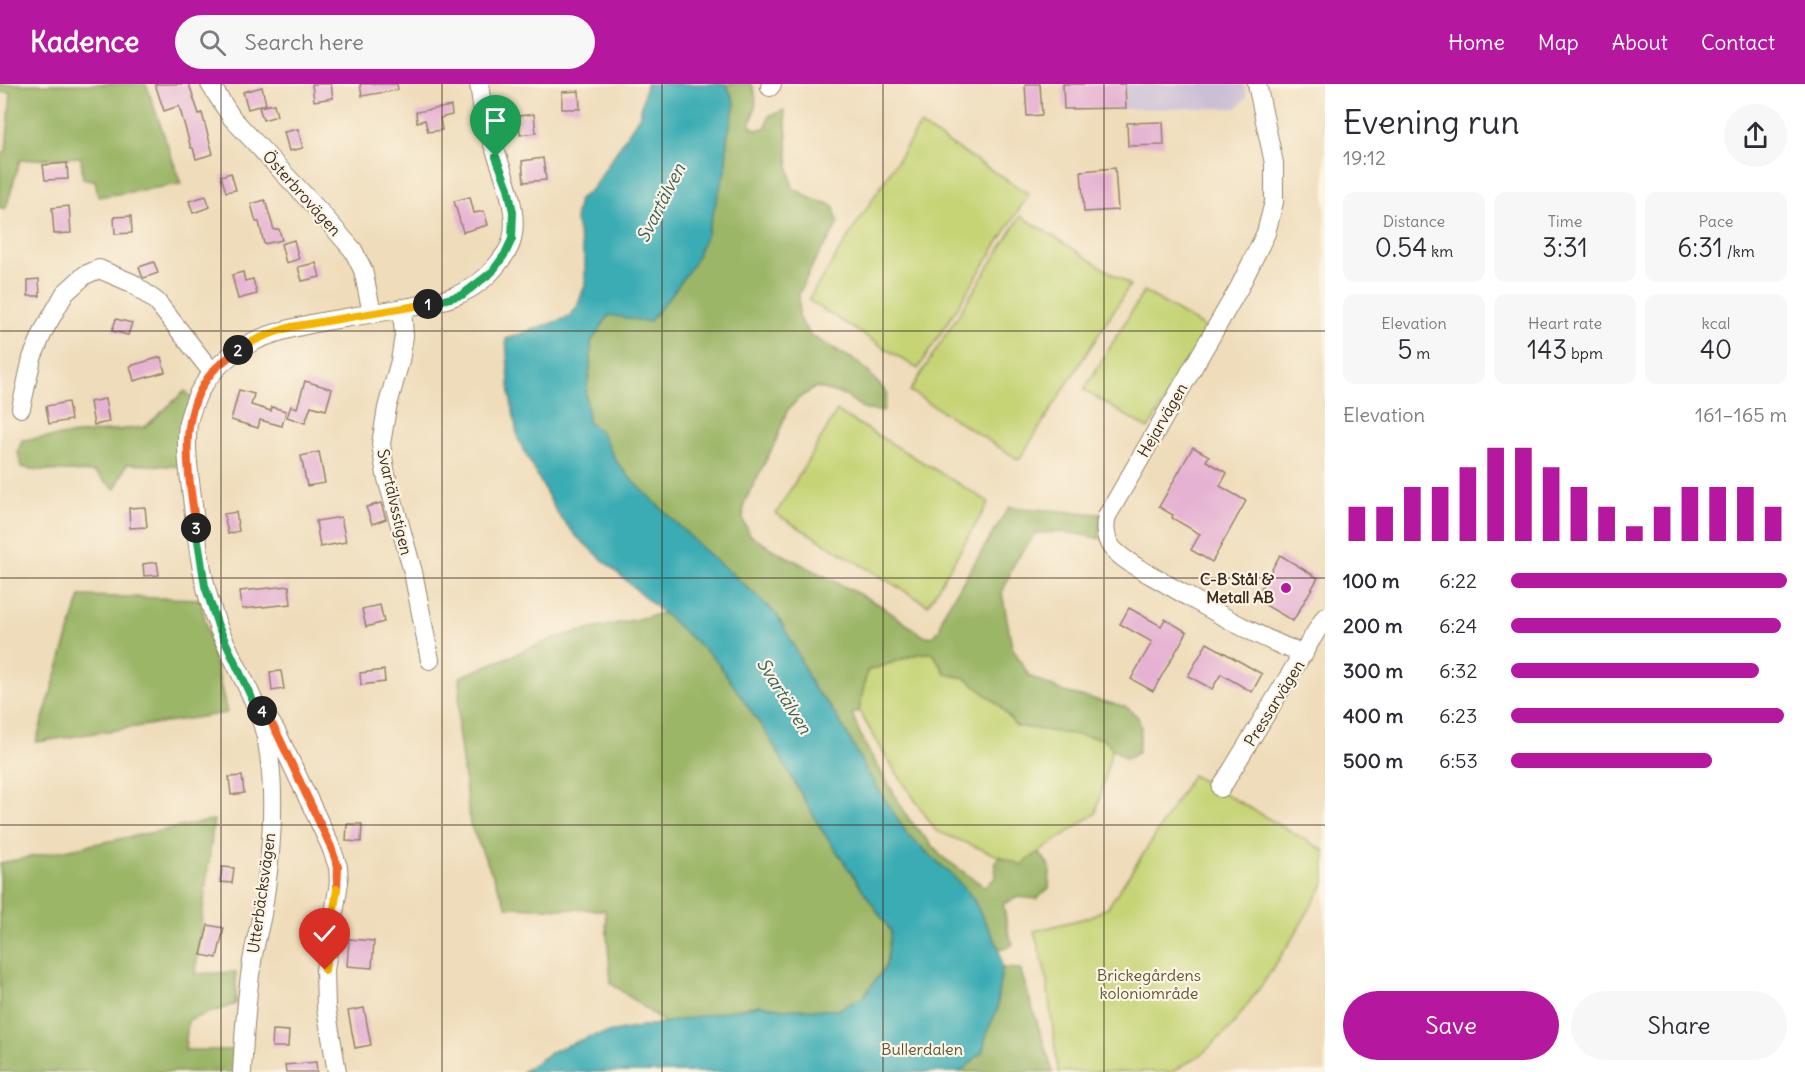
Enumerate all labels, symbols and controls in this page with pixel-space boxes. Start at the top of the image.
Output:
search box [175,15,595,69]
text: Kadence [30,24,139,60]
icon: search [196,26,229,59]
text: Search here [244,28,364,56]
text: Home [1448,29,1505,56]
text: Map [1538,29,1579,56]
text: About [1612,29,1668,56]
text: Contact [1701,29,1775,56]
pin [470,95,521,157]
text: Evening run [1343,101,1519,143]
icon: arrive [479,104,512,137]
button: share [1724,104,1787,167]
text: 19:12 [1343,145,1386,170]
street label: Österbrovägen [258,146,346,240]
water label: Svartälven [631,159,690,246]
text: Distance [1383,211,1445,231]
text: Time [1548,211,1582,231]
text: Pace [1699,211,1733,231]
text: 0.54 [1375,231,1427,264]
text: 3:31 [1542,231,1588,264]
text: 6:31 [1677,231,1723,264]
text: km [1427,241,1453,261]
text: /km [1723,241,1755,261]
pin: 1 [413,289,443,319]
text: 1 [425,294,431,314]
text: Elevation [1381,313,1447,333]
text: Heart rate [1528,313,1602,333]
text: kcal [1702,313,1730,333]
text: 5 [1398,333,1413,366]
text: 143 [1527,333,1567,366]
text: 40 [1700,333,1732,366]
pin: 2 [223,335,253,365]
text: 2 [234,340,242,360]
text: m [1413,343,1430,363]
text: bpm [1567,343,1603,363]
street label: Hejarvägen [1133,379,1191,461]
text: Elevation [1343,402,1425,427]
text: 161–165 m [1695,402,1787,427]
street label: Svartälvsstigen [373,447,417,557]
pin: 3 [181,513,211,543]
text: 3 [191,518,201,538]
text: 100 m [1343,568,1400,593]
text: 6:22 [1439,568,1477,593]
place label: C-B Stål & Metall AB [1200,569,1275,607]
marker: C-B Stål & Metall AB [1279,581,1293,595]
text: 200 m [1343,613,1403,638]
text: 6:24 [1439,613,1477,638]
water label: Svartälven [752,653,817,738]
street label: Pressarvägen [1240,656,1308,750]
text: 300 m [1343,658,1403,683]
text: 6:32 [1439,658,1477,683]
pin: 4 [247,696,277,726]
text: 4 [257,701,267,721]
text: 400 m [1343,703,1403,728]
text: 6:23 [1439,703,1477,728]
text: 500 m [1343,748,1403,773]
text: 6:53 [1439,748,1478,773]
street label: Utterbäcksvägen [243,831,279,955]
pin [299,908,350,970]
icon: check [308,917,341,950]
park label: Brickegårdens koloniområde [1097,965,1201,1003]
button: Save [1343,991,1559,1060]
button: Share [1571,991,1787,1060]
park label: Bullerdalen [881,1039,963,1059]

